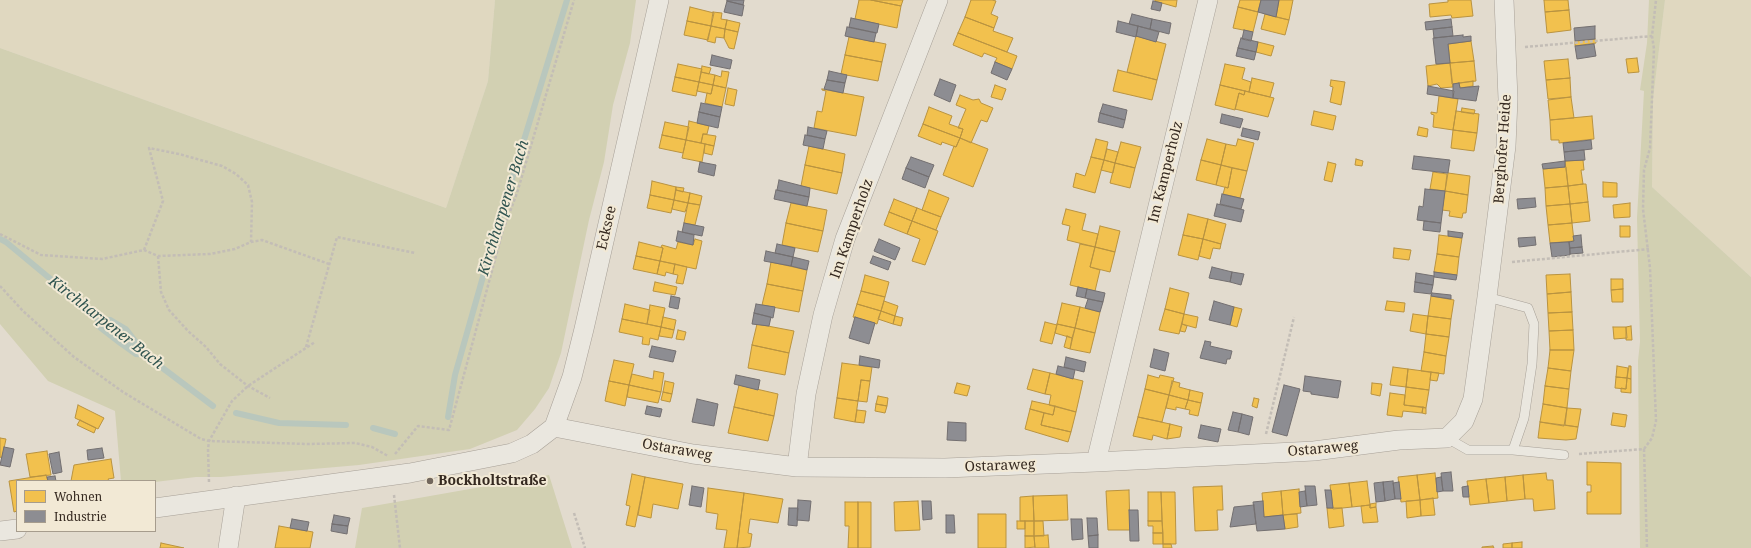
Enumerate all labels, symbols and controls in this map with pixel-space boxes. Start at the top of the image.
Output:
street label: Berghofer Heide [1491,94,1515,204]
street label: Im Kamperholz [1145,119,1187,225]
water label: Kirchharpener Bach [475,138,533,278]
street label: Im Kamperholz [827,177,877,281]
street label: Ecksee [594,204,620,252]
water label: Kirchharpener Bach [45,273,167,373]
street label: Ostaraweg [641,436,713,464]
street label: Ostaraweg [1287,438,1359,460]
street label: Ostaraweg [964,456,1036,476]
place label: Bockholtstraße [438,473,547,489]
marker: Bockholtstraße [425,476,435,486]
legend [16,480,156,532]
text: Wohnen [54,488,102,505]
text: Industrie [54,508,107,525]

